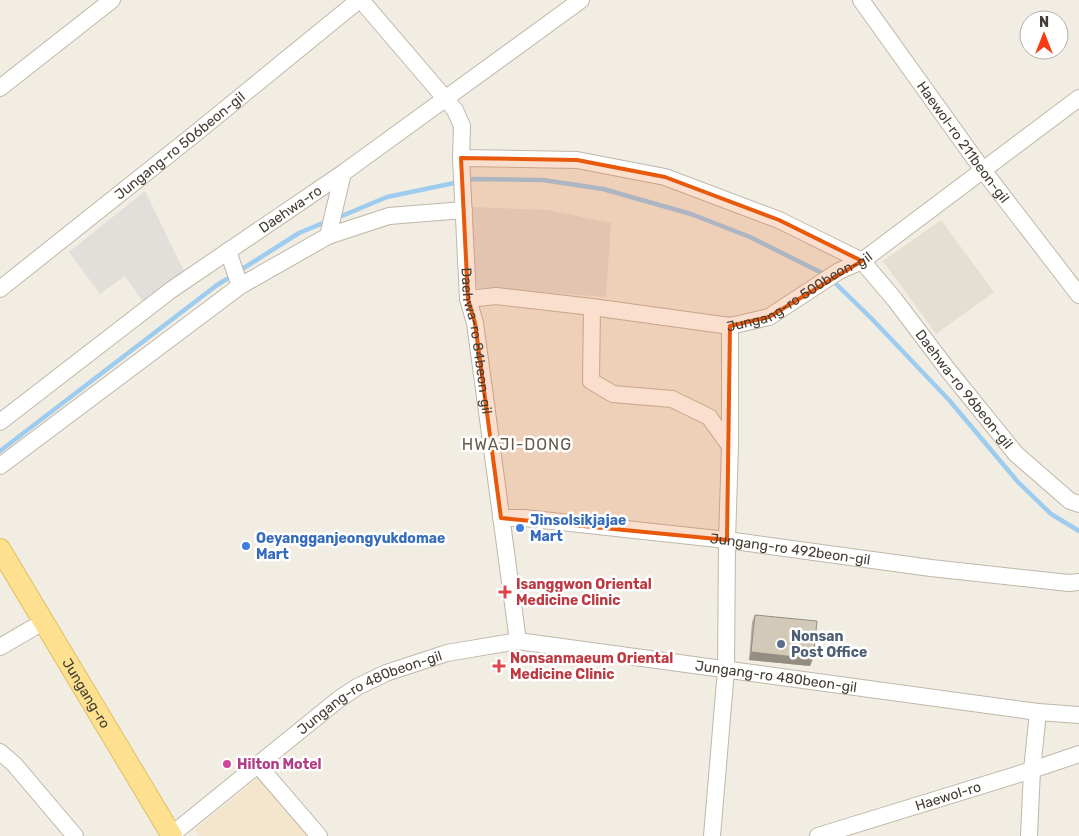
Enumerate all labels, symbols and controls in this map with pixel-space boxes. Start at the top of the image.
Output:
north arrow [1019,10,1069,60]
text: N [1039,14,1049,31]
street label: Haewol-ro 211beon-gil [913,78,1013,206]
street label: Jungang-ro 506beon-gil [111,88,249,203]
street label: Daehwa-ro [256,182,325,237]
street label: Jungang-ro 500beon-gil [725,248,876,336]
street label: Daehwa-ro 84beon-gil [457,267,495,415]
street label: Daehwa-ro 96beon-gil [912,326,1016,452]
district label: HWAJI-DONG [462,435,572,454]
place label: Jinsolsikjajae Mart [530,512,626,545]
marker: Jinsolsikjajae Mart [514,522,526,534]
place label: Oeyangganjeongyukdomae Mart [256,530,445,563]
street label: Jungang-ro 492beon-gil [709,530,872,569]
marker: Oeyangganjeongyukdomae Mart [240,540,252,552]
place label: Isanggwon Oriental Medicine Clinic [516,576,652,609]
marker: Isanggwon Oriental Medicine Clinic [498,585,512,599]
place label: Nonsan Post Office [791,628,867,661]
marker: Nonsan Post Office [775,638,787,650]
street label: Jungang-ro 480beon-gil [294,647,444,738]
place label: Nonsanmaeum Oriental Medicine Clinic [510,650,673,683]
street label: Jungang-ro [58,655,113,731]
street label: Jungang-ro 480beon-gil [694,657,858,696]
marker: Nonsanmaeum Oriental Medicine Clinic [492,659,506,673]
place label: Hilton Motel [237,756,322,773]
marker: Hilton Motel [221,758,233,770]
street label: Haewol-ro [913,778,983,815]

